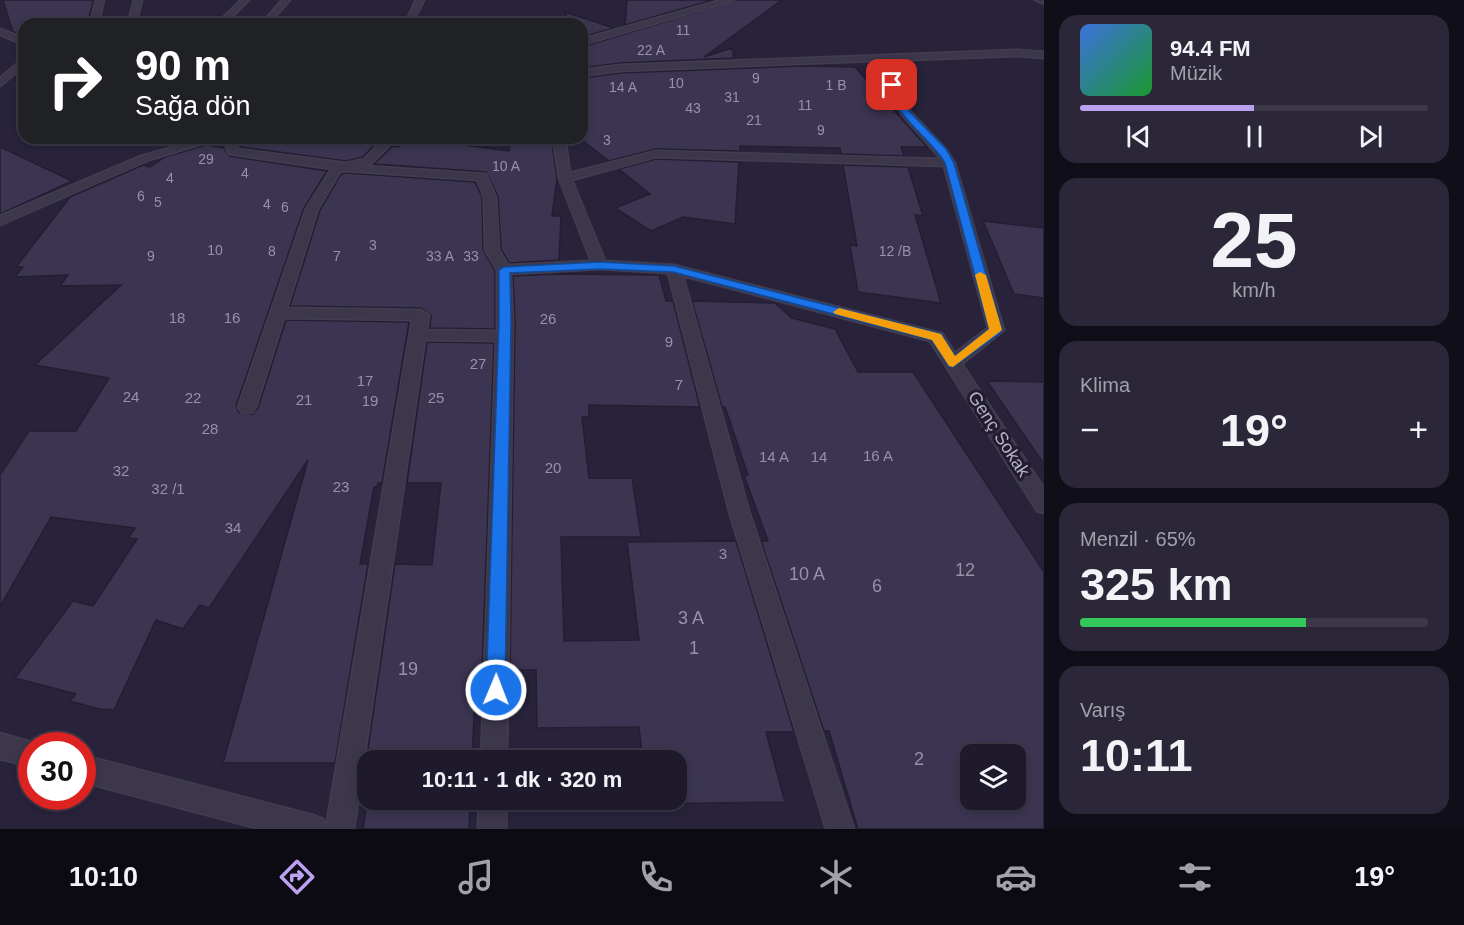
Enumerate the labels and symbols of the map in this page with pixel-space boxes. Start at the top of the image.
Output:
house number: 11 [676,22,690,38]
house number: 22 A [637,42,666,58]
pin [866,59,917,110]
house number: 9 [752,70,760,86]
house number: 10 [668,75,684,91]
house number: 1 B [825,77,847,93]
house number: 14 A [609,79,638,95]
house number: 31 [724,89,740,105]
house number: 11 [798,97,812,113]
house number: 43 [685,100,701,116]
house number: 21 [746,112,762,128]
house number: 9 [817,122,825,138]
house number: 3 [603,132,611,148]
house number: 29 [198,151,214,167]
house number: 10 A [492,158,521,174]
house number: 4 [241,165,249,181]
house number: 4 [166,170,174,186]
house number: 6 [137,188,145,204]
house number: 5 [154,194,162,210]
house number: 4 [263,196,271,212]
house number: 6 [281,199,289,215]
house number: 3 [369,237,377,253]
house number: 10 [207,242,223,258]
house number: 8 [268,243,276,259]
house number: 12 /B [879,243,911,259]
house number: 9 [147,248,155,264]
house number: 7 [333,248,341,264]
house number: 33 A [426,248,455,264]
house number: 33 [463,248,479,264]
house number: 18 [169,309,185,326]
house number: 16 [224,309,240,326]
house number: 26 [540,310,556,327]
house number: 9 [665,333,673,350]
house number: 27 [470,355,486,372]
house number: 17 [357,372,373,389]
house number: 7 [675,376,683,393]
street label: Genç Sokak [964,387,1035,481]
house number: 24 [123,388,139,405]
house number: 22 [185,389,201,406]
house number: 25 [428,389,444,406]
house number: 21 [296,391,312,408]
house number: 19 [362,392,378,409]
house number: 28 [202,420,218,437]
house number: 16 A [863,447,893,464]
house number: 14 A [759,448,789,465]
house number: 14 [811,448,827,465]
house number: 20 [545,459,561,476]
house number: 32 [113,462,129,479]
house number: 23 [333,478,349,495]
house number: 32 /1 [151,480,185,497]
house number: 34 [225,519,241,536]
house number: 3 [719,545,727,562]
house number: 12 [955,560,975,580]
house number: 10 A [789,564,825,584]
house number: 6 [872,576,882,596]
house number: 3 A [678,608,704,628]
house number: 1 [689,638,699,658]
position arrow [464,658,528,722]
house number: 19 [398,659,418,679]
speed limit sign: 30 [18,732,96,810]
house number: 2 [914,749,924,769]

